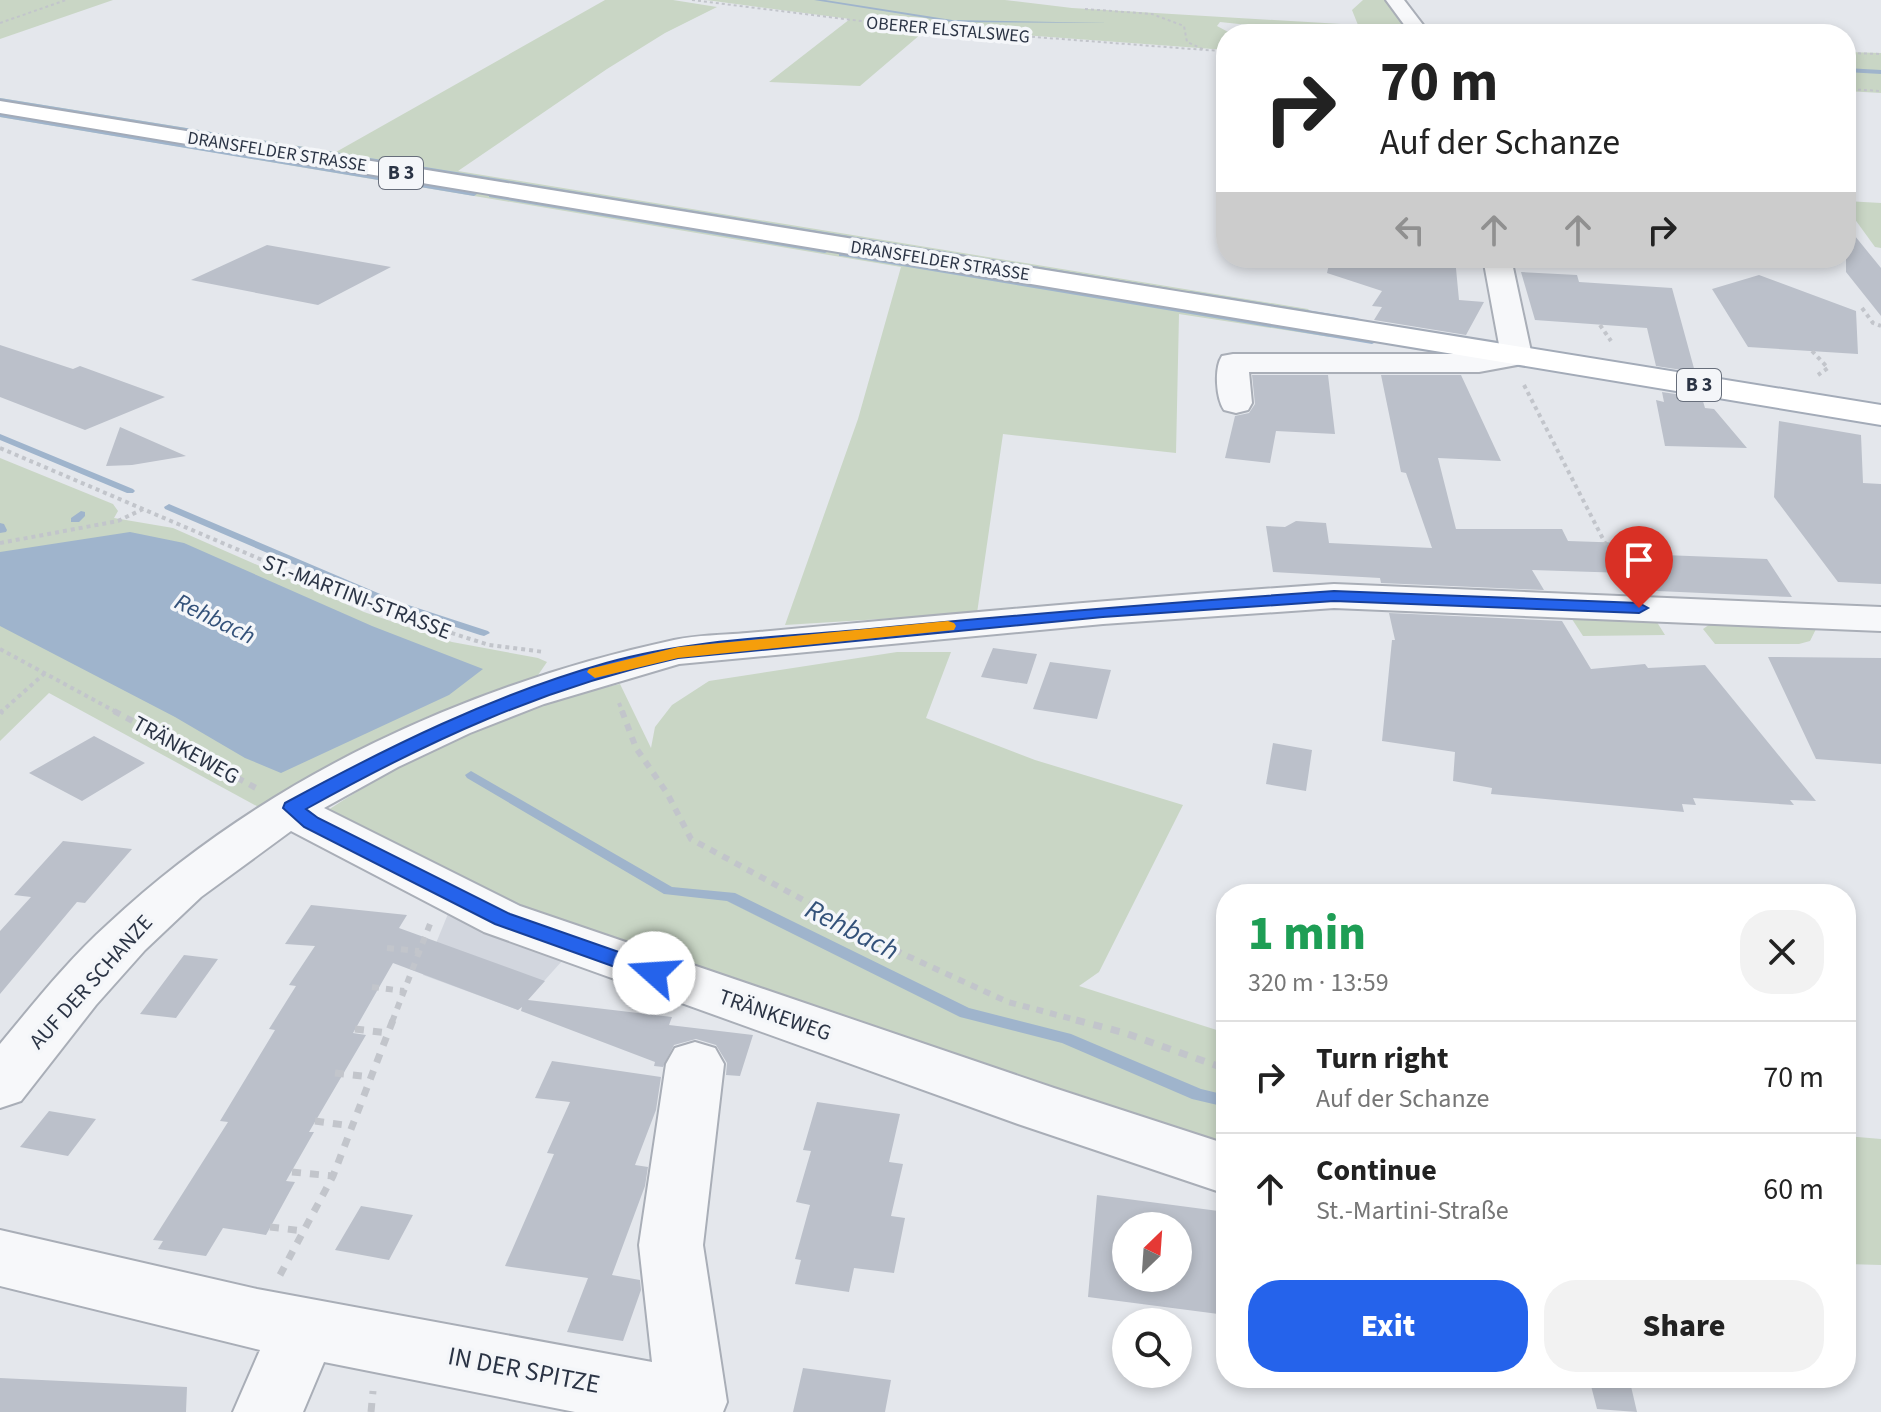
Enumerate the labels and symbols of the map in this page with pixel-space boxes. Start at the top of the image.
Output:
street label: OBERER ELSTALSWEG [865,10,1031,50]
street label: DRANSFELDER STRASSE [186,125,368,179]
road number: B 3 [379,157,423,189]
street label: DRANSFELDER STRASSE [849,234,1031,288]
road number: B 3 [1677,369,1721,401]
pin [1605,526,1673,608]
street label: ST.-MARTINI-STRASSE [258,546,456,648]
water label: Rehbach [169,584,261,654]
street label: TRÄNKEWEG [127,708,245,792]
water label: Rehbach [798,889,906,971]
street label: AUF DER SCHANZE [22,908,160,1056]
position arrow [612,931,696,1015]
street label: TRÄNKEWEG [714,981,836,1049]
north arrow [1112,1212,1192,1292]
street label: IN DER SPITZE [445,1337,603,1403]

